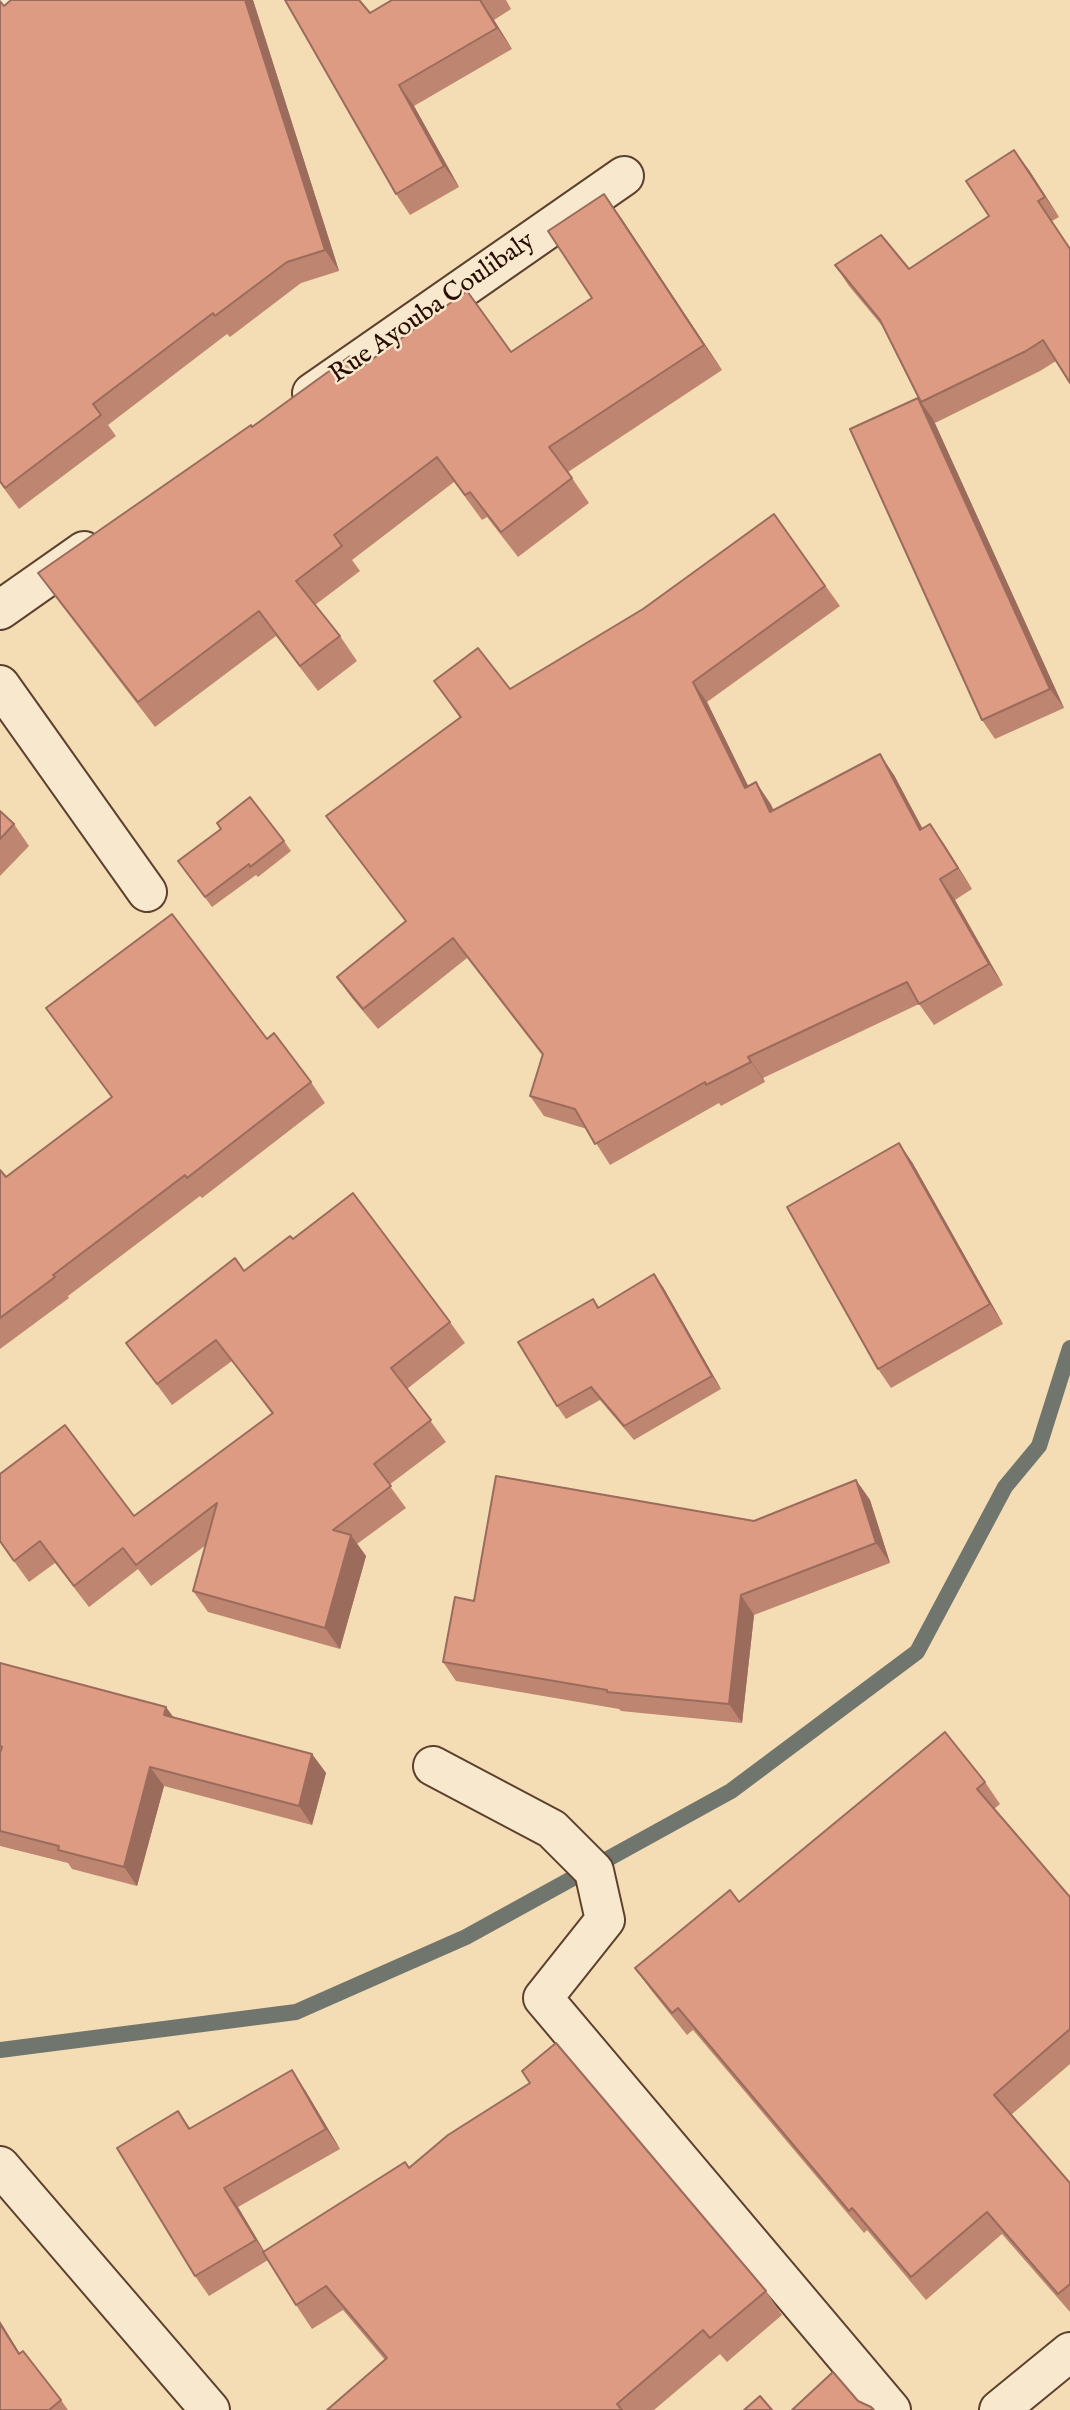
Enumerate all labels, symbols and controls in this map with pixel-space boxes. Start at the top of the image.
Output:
street label: Rue Ayouba Coulibaly [325,227,541,391]

